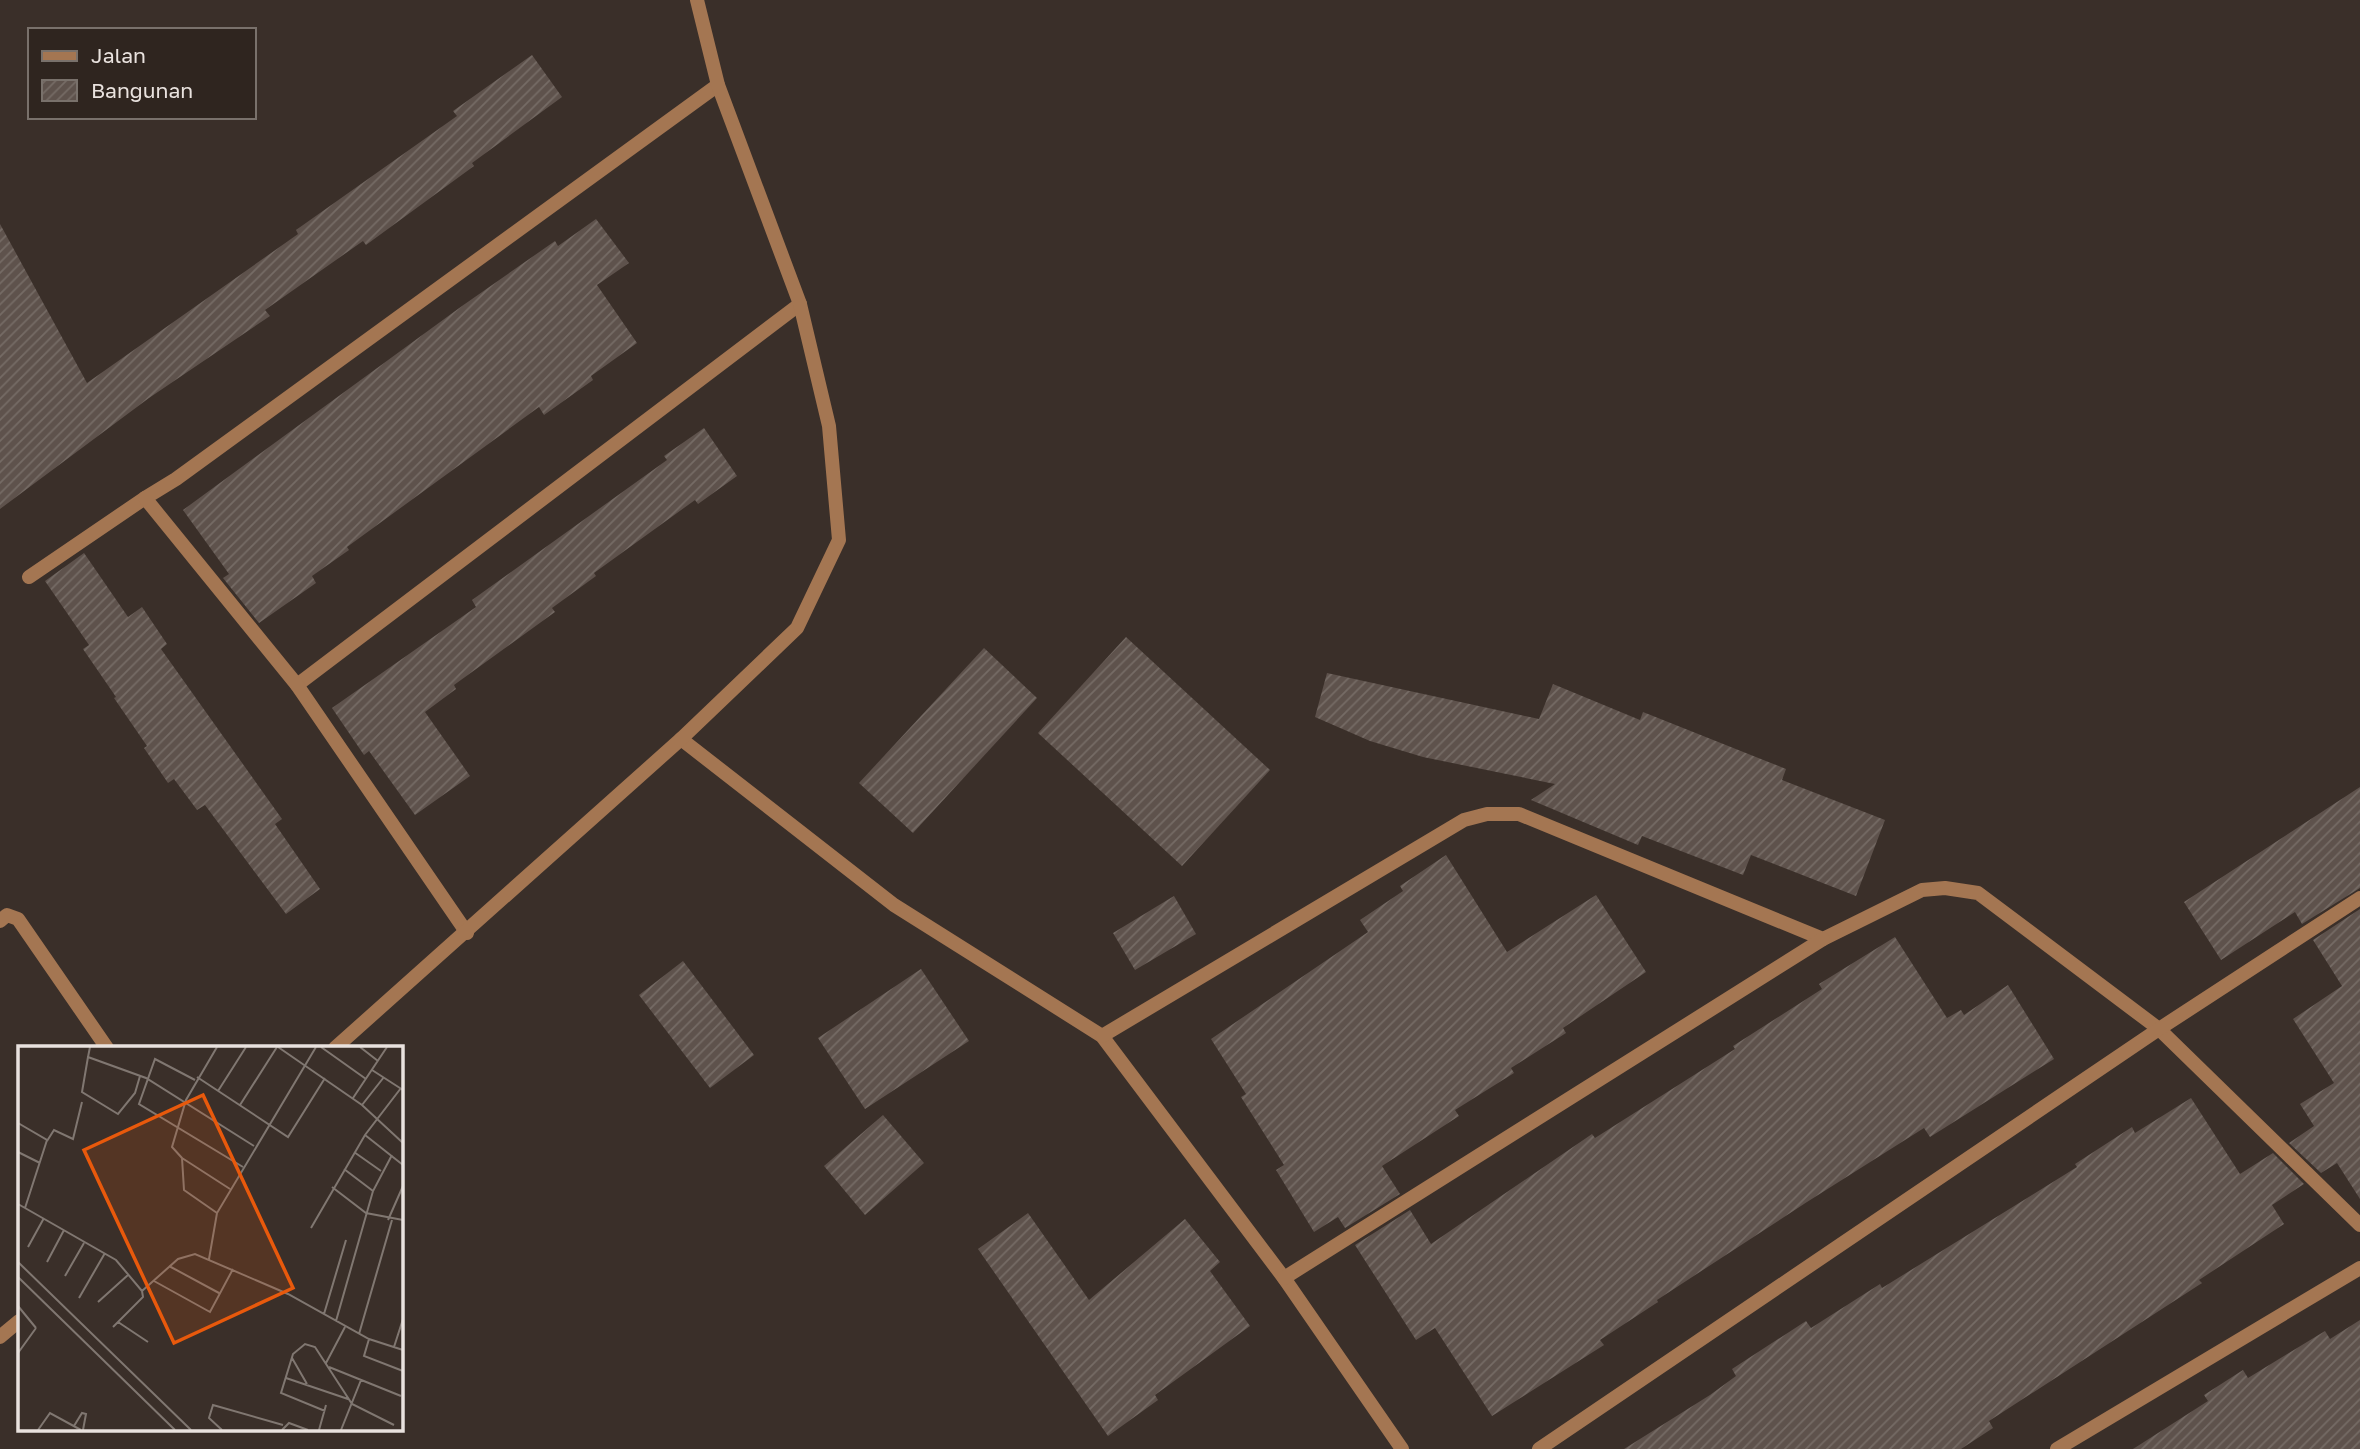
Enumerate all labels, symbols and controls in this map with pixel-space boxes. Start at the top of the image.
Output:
legend [28,28,256,119]
text: Jalan [91,42,146,68]
text: Bangunan [91,77,193,103]
inset map [18,1046,402,1432]

